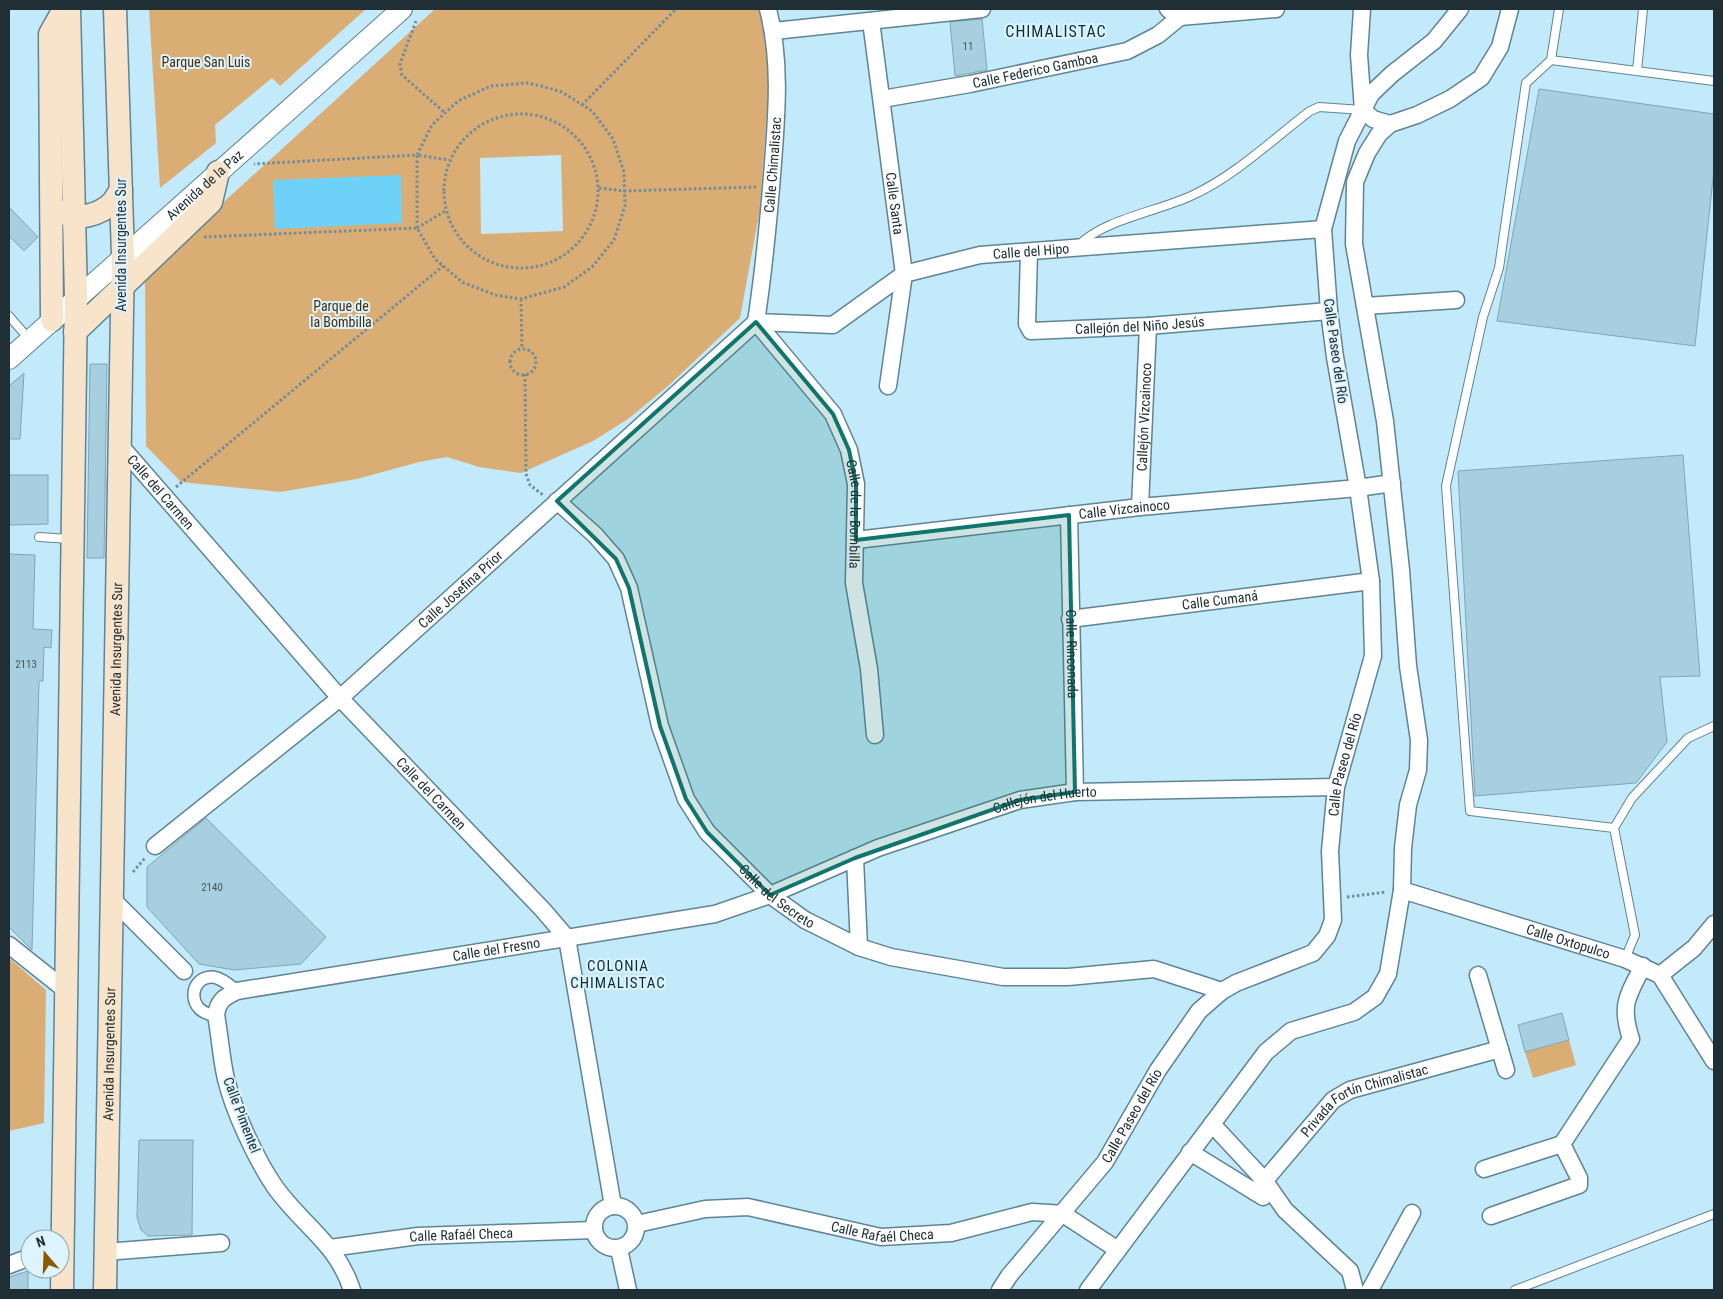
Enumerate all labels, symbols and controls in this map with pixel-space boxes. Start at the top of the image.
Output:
district label: CHIMALISTAC [1005,22,1107,41]
house number: 11 [963,40,973,53]
street label: Calle Federico Gamboa [971,49,1100,91]
park label: Parque San Luis [162,54,250,70]
street label: Calle Chimalistac [761,116,784,214]
street label: Avenida de la Paz [163,146,246,223]
street label: Calle Santa [883,171,907,235]
street label: Avenida Insurgentes Sur [113,178,129,312]
street label: Calle del Hipo [992,240,1070,262]
street label: Calle Paseo del Río [1321,297,1351,405]
park label: Parque de la Bombilla [310,298,372,330]
street label: Callejón del Niño Jesús [1075,313,1205,337]
street label: Callejón Vizcainoco [1134,362,1154,472]
street label: Calle del Carmen [124,451,197,533]
street label: Calle de la Bombilla [843,458,865,569]
street label: Calle Vizcainoco [1078,496,1171,522]
street label: Calle Josefina Prior [415,547,506,631]
street label: Avenida Insurgentes Sur [107,582,125,716]
street label: Calle Cumaná [1181,587,1259,613]
street label: Calle Rinconada [1063,609,1081,699]
house number: 2113 [15,658,37,671]
street label: Calle Paseo del Río [1325,711,1365,817]
street label: Calle del Carmen [393,754,469,833]
street label: Callejón del Huerto [991,784,1097,817]
street label: Calle del Secreto [736,861,817,931]
house number: 2140 [201,881,223,894]
street label: Calle Oxtopulco [1524,921,1612,962]
street label: Calle del Fresno [451,934,541,964]
district label: COLONIA CHIMALISTAC [570,957,666,992]
street label: Avenida Insurgentes Sur [100,987,118,1121]
street label: Privada Fortín Chimalistac [1297,1061,1430,1140]
street label: Calle Paseo del Río [1098,1066,1165,1166]
street label: Calle Pimentel [220,1075,264,1155]
street label: Calle Rafaél Checa [830,1218,934,1245]
street label: Calle Rafaél Checa [408,1225,513,1245]
north arrow [20,1229,70,1279]
text: N [34,1233,47,1251]

